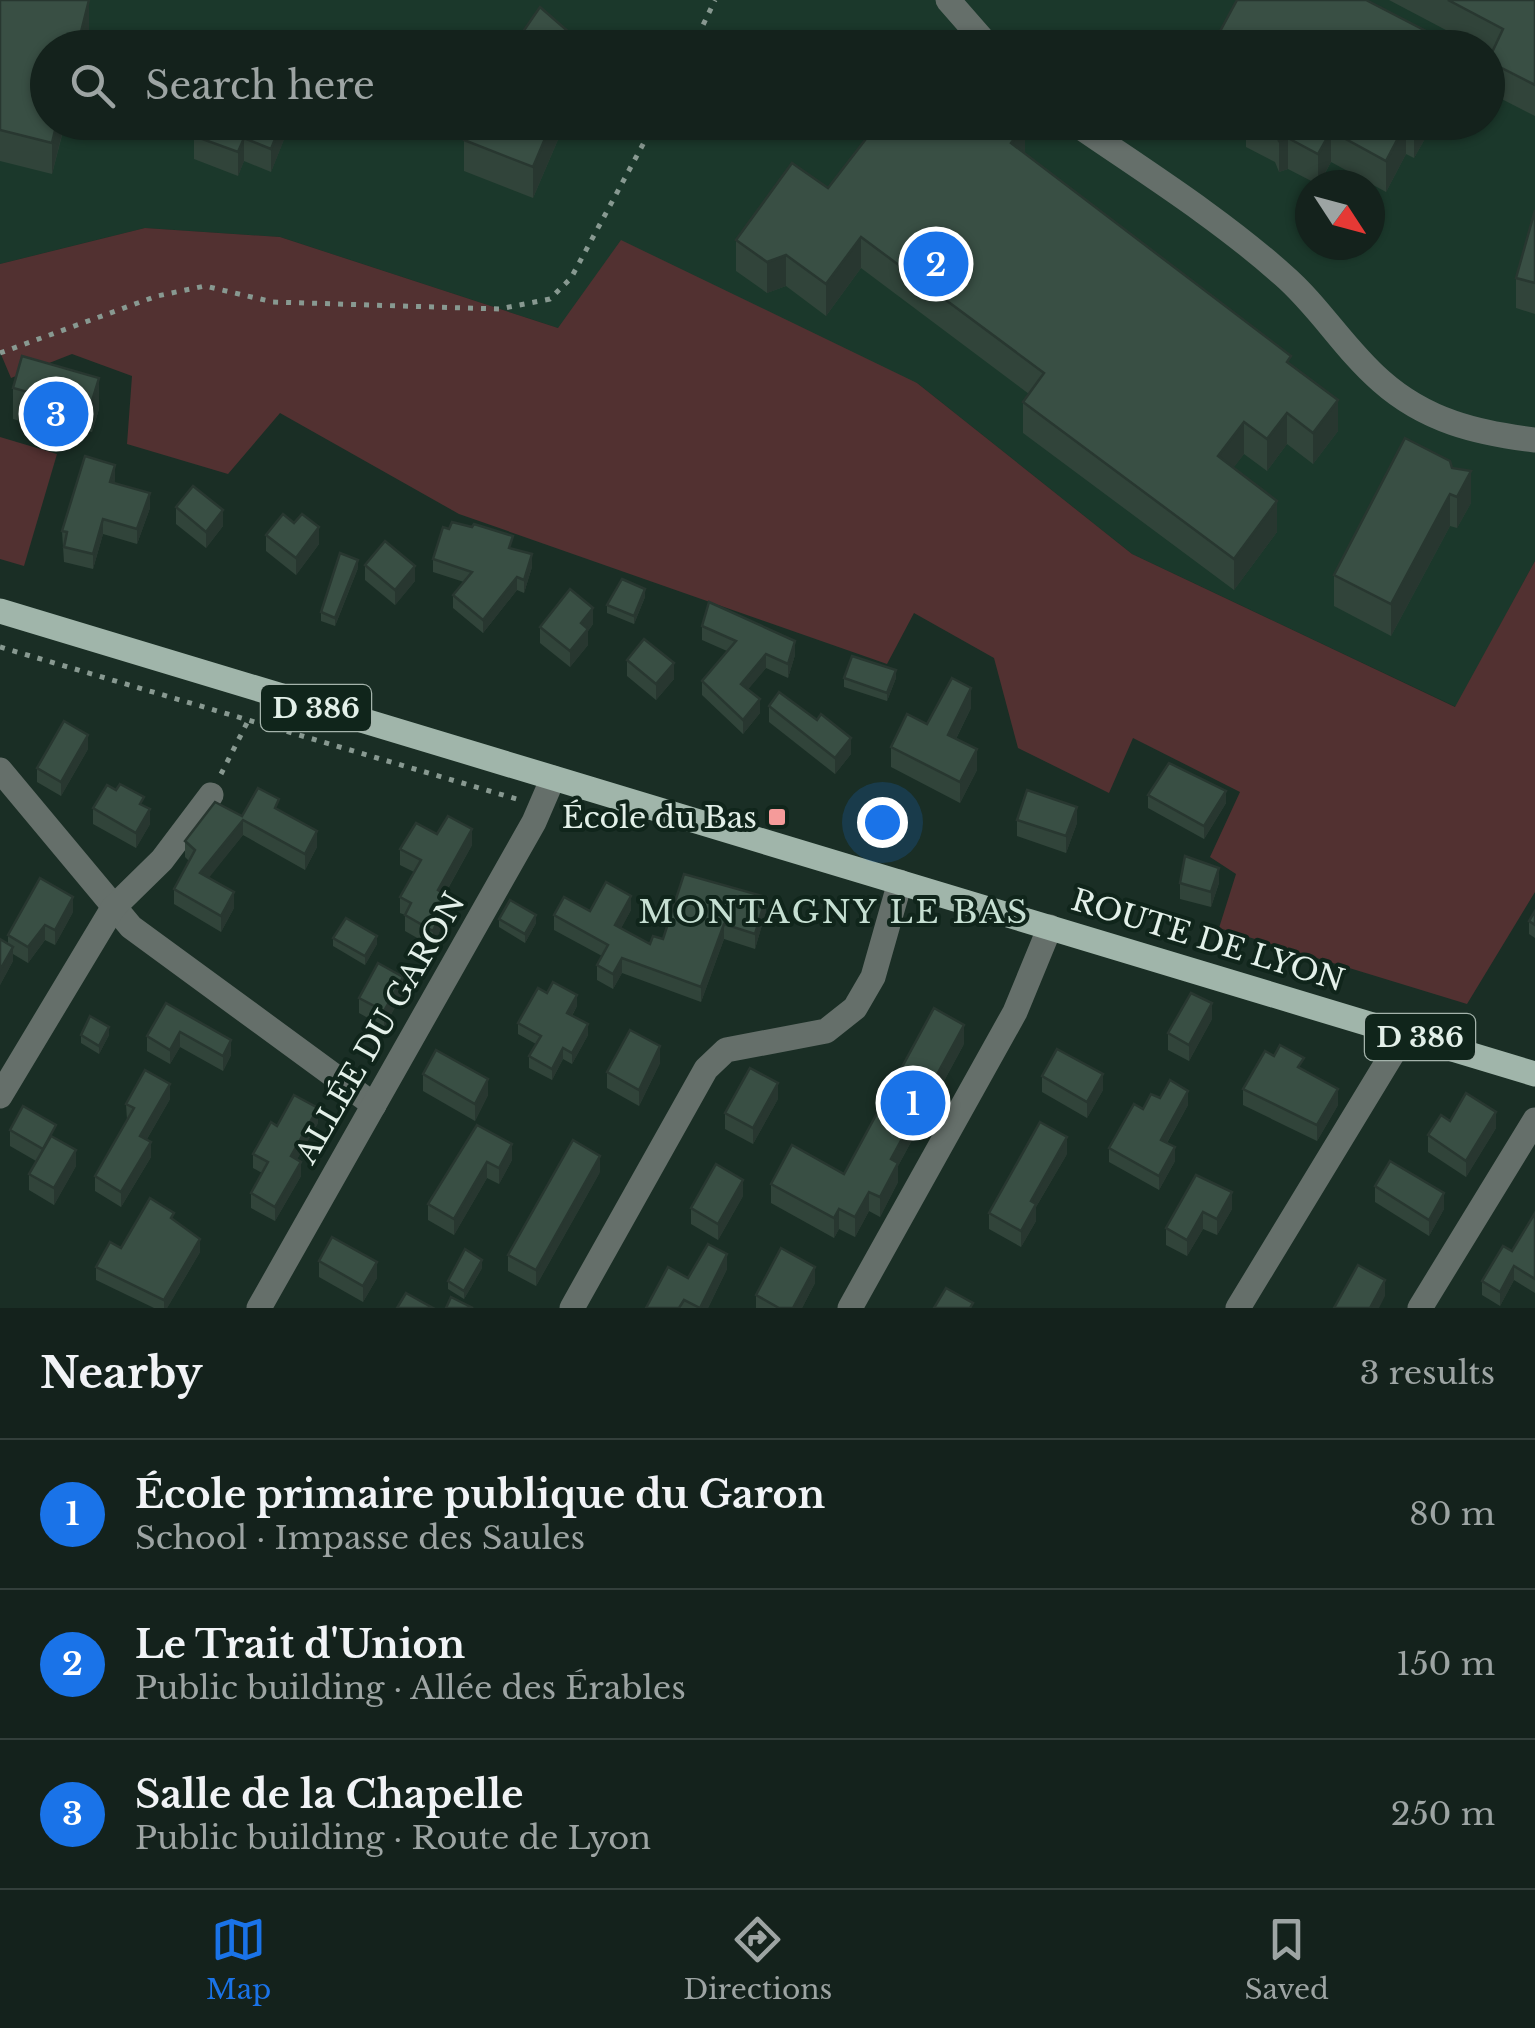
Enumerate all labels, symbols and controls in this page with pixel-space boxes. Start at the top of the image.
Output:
search box [30,30,1505,140]
icon: search [65,58,120,113]
text: Search here [145,62,375,109]
north arrow [1295,170,1385,260]
pin: 2 [904,226,968,302]
pin: 3 [23,376,88,452]
road number: D 386 [261,685,371,731]
your location [857,797,908,848]
place label: École du Bas [562,799,757,836]
marker: École du Bas [766,806,788,828]
street label: ROUTE DE LYON [1067,881,1349,999]
street label: ALLÉE DU GARON [287,886,473,1171]
district label: MONTAGNY LE BAS [638,892,1030,932]
road number: D 386 [1365,1014,1475,1060]
pin: 1 [880,1066,946,1140]
text: Nearby [40,1347,203,1399]
text: 3 results [1360,1353,1495,1393]
text: École primaire publique du Garon [135,1471,825,1518]
text: 1 [66,1494,79,1534]
text: 80 m [1409,1494,1495,1534]
text: School · Impasse des Saules [135,1518,585,1558]
text: Le Trait d'Union [135,1621,465,1668]
text: 2 [62,1644,83,1684]
text: 150 m [1396,1644,1495,1684]
text: Public building · Allée des Érables [135,1668,686,1708]
text: Salle de la Chapelle [135,1771,524,1818]
text: 3 [62,1794,83,1834]
text: 250 m [1391,1794,1495,1834]
text: Public building · Route de Lyon [135,1818,651,1858]
tab: Map [206,1912,271,2007]
tab: Directions [683,1912,832,2007]
tab: Saved [1244,1912,1329,2007]

